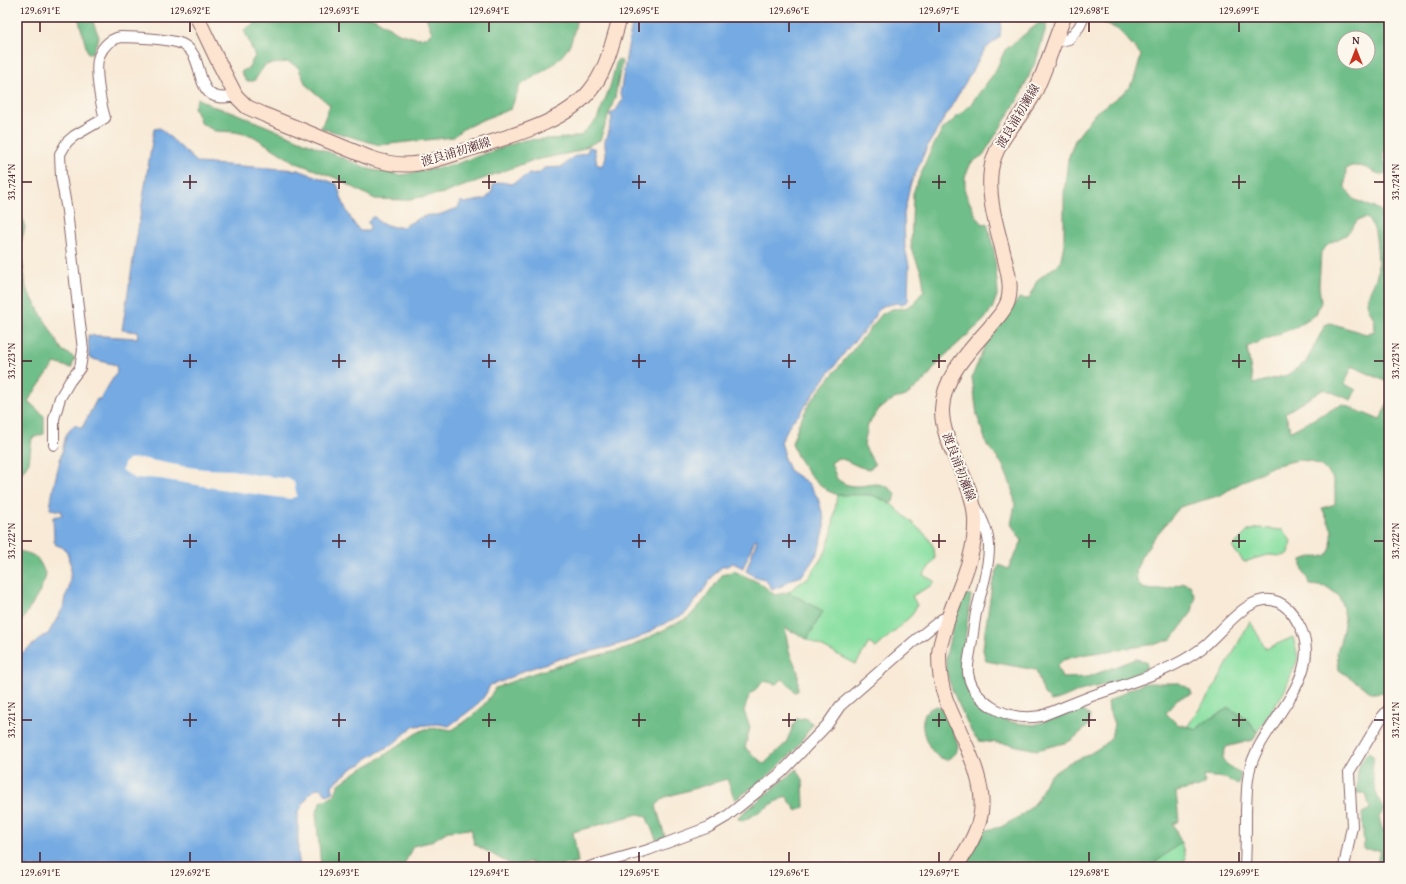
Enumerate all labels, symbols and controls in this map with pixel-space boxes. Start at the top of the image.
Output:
text: 129.691°E [20,3,60,18]
text: 129.692°E [170,3,210,18]
text: 129.693°E [319,3,359,18]
text: 129.694°E [469,3,509,18]
text: 129.695°E [619,3,659,18]
text: 129.696°E [769,3,809,18]
text: 129.697°E [919,3,959,18]
text: 129.698°E [1069,3,1109,18]
text: 129.699°E [1219,3,1259,18]
north arrow [1336,30,1376,70]
text: N [1352,32,1360,48]
street label: 渡良浦初瀬線 [992,80,1043,151]
street label: 渡良浦初瀬線 [419,133,493,170]
text: 33.724°N [4,163,19,200]
text: 33.724°N [1388,163,1403,200]
text: 33.723°N [4,342,19,379]
text: 33.723°N [1388,342,1403,379]
street label: 渡良浦初瀬線 [939,430,980,503]
text: 33.722°N [4,522,19,559]
text: 33.722°N [1388,522,1403,559]
text: 33.721°N [4,701,19,738]
text: 33.721°N [1388,701,1403,738]
text: 129.691°E [20,865,60,880]
text: 129.692°E [170,865,210,880]
text: 129.693°E [319,865,359,880]
text: 129.694°E [469,865,509,880]
text: 129.695°E [619,865,659,880]
text: 129.696°E [769,865,809,880]
text: 129.697°E [919,865,959,880]
text: 129.698°E [1069,865,1109,880]
text: 129.699°E [1219,865,1259,880]

